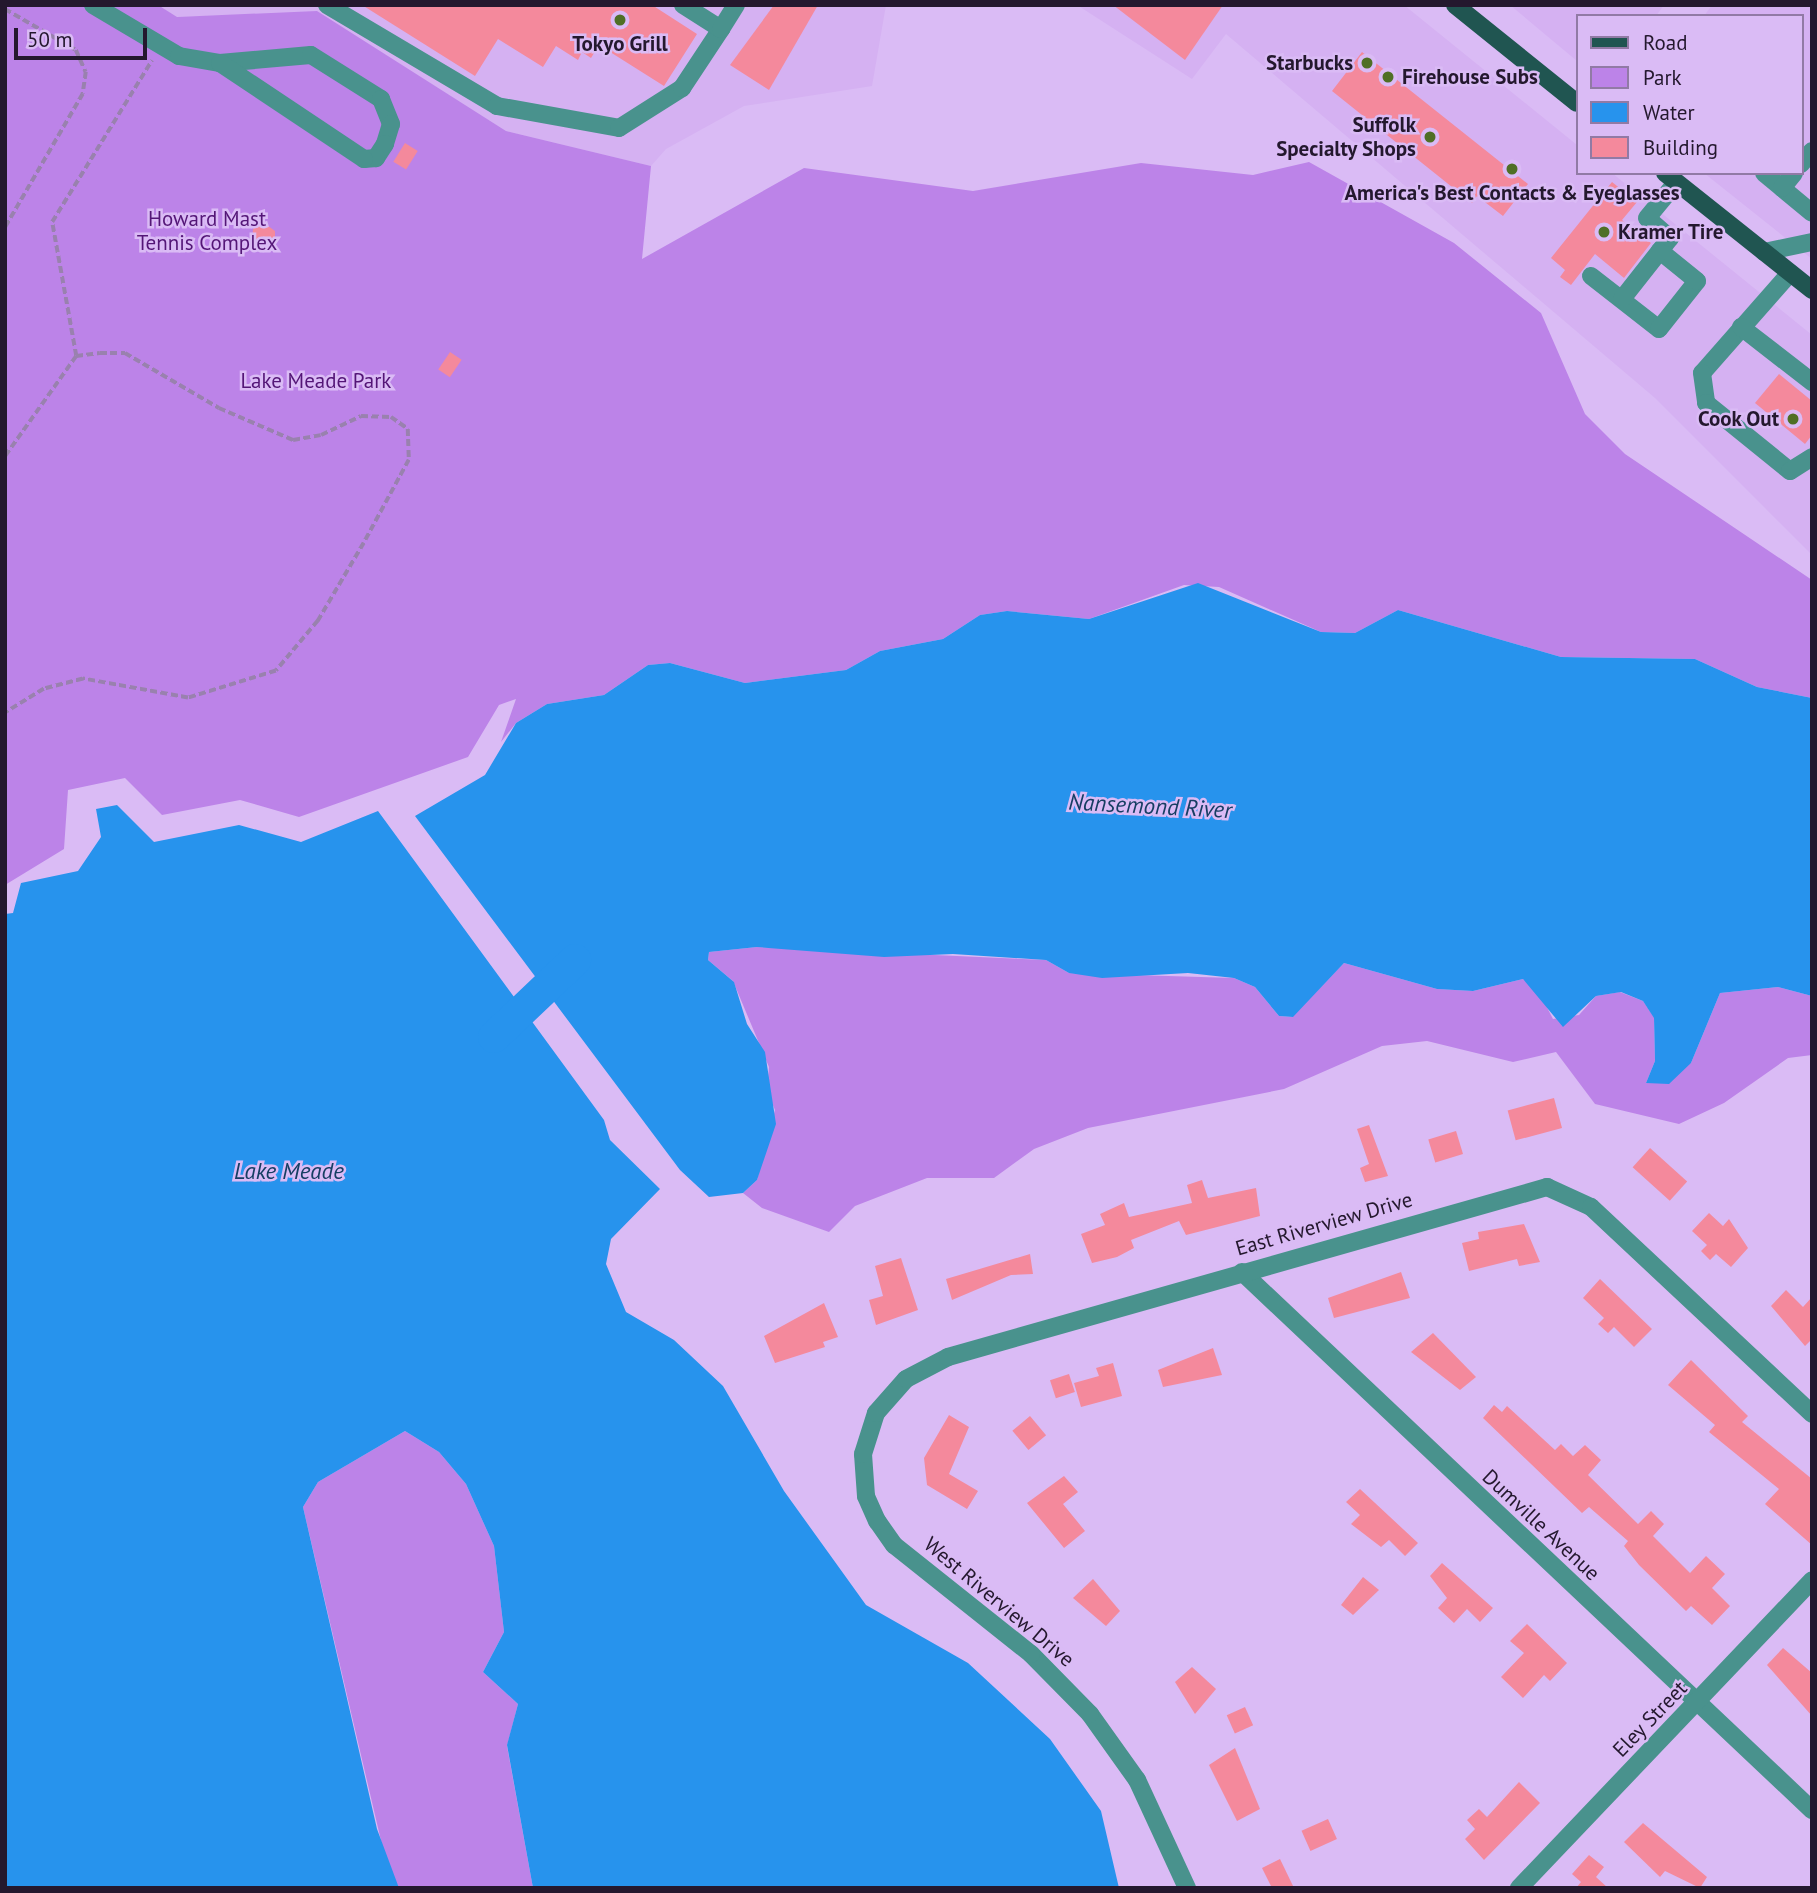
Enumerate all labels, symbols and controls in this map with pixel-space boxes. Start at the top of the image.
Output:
marker: Tokyo Grill [612,12,628,28]
scale bar [18,14,150,58]
legend [1576,14,1803,175]
text: 50 m [27,26,73,53]
text: Road [1643,29,1687,56]
place label: Tokyo Grill [572,31,668,57]
place label: Starbucks [1266,50,1353,76]
marker: Starbucks [1359,55,1375,71]
place label: Firehouse Subs [1402,64,1538,90]
text: Park [1643,64,1682,91]
marker: Firehouse Subs [1380,69,1396,85]
text: Water [1643,99,1695,126]
place label: Suffolk Specialty Shops [1275,112,1416,162]
marker: Suffolk Specialty Shops [1422,129,1438,145]
text: Building [1643,134,1718,161]
marker: America's Best Contacts & Eyeglasses [1504,161,1520,177]
place label: America's Best Contacts & Eyeglasses [1344,180,1680,206]
park label: Howard Mast Tennis Complex [137,206,277,256]
place label: Kramer Tire [1618,219,1724,245]
marker: Kramer Tire [1596,224,1612,240]
park label: Lake Meade Park [241,368,391,394]
place label: Cook Out [1697,406,1779,432]
marker: Cook Out [1785,411,1801,427]
water label: Nansemond River [1068,788,1232,824]
water label: Lake Meade [234,1157,344,1185]
street label: East Riverview Drive [1232,1187,1416,1261]
street label: Dumville Avenue [1477,1464,1605,1586]
street label: West Riverview Drive [919,1532,1079,1672]
street label: Eley Street [1607,1675,1693,1763]

